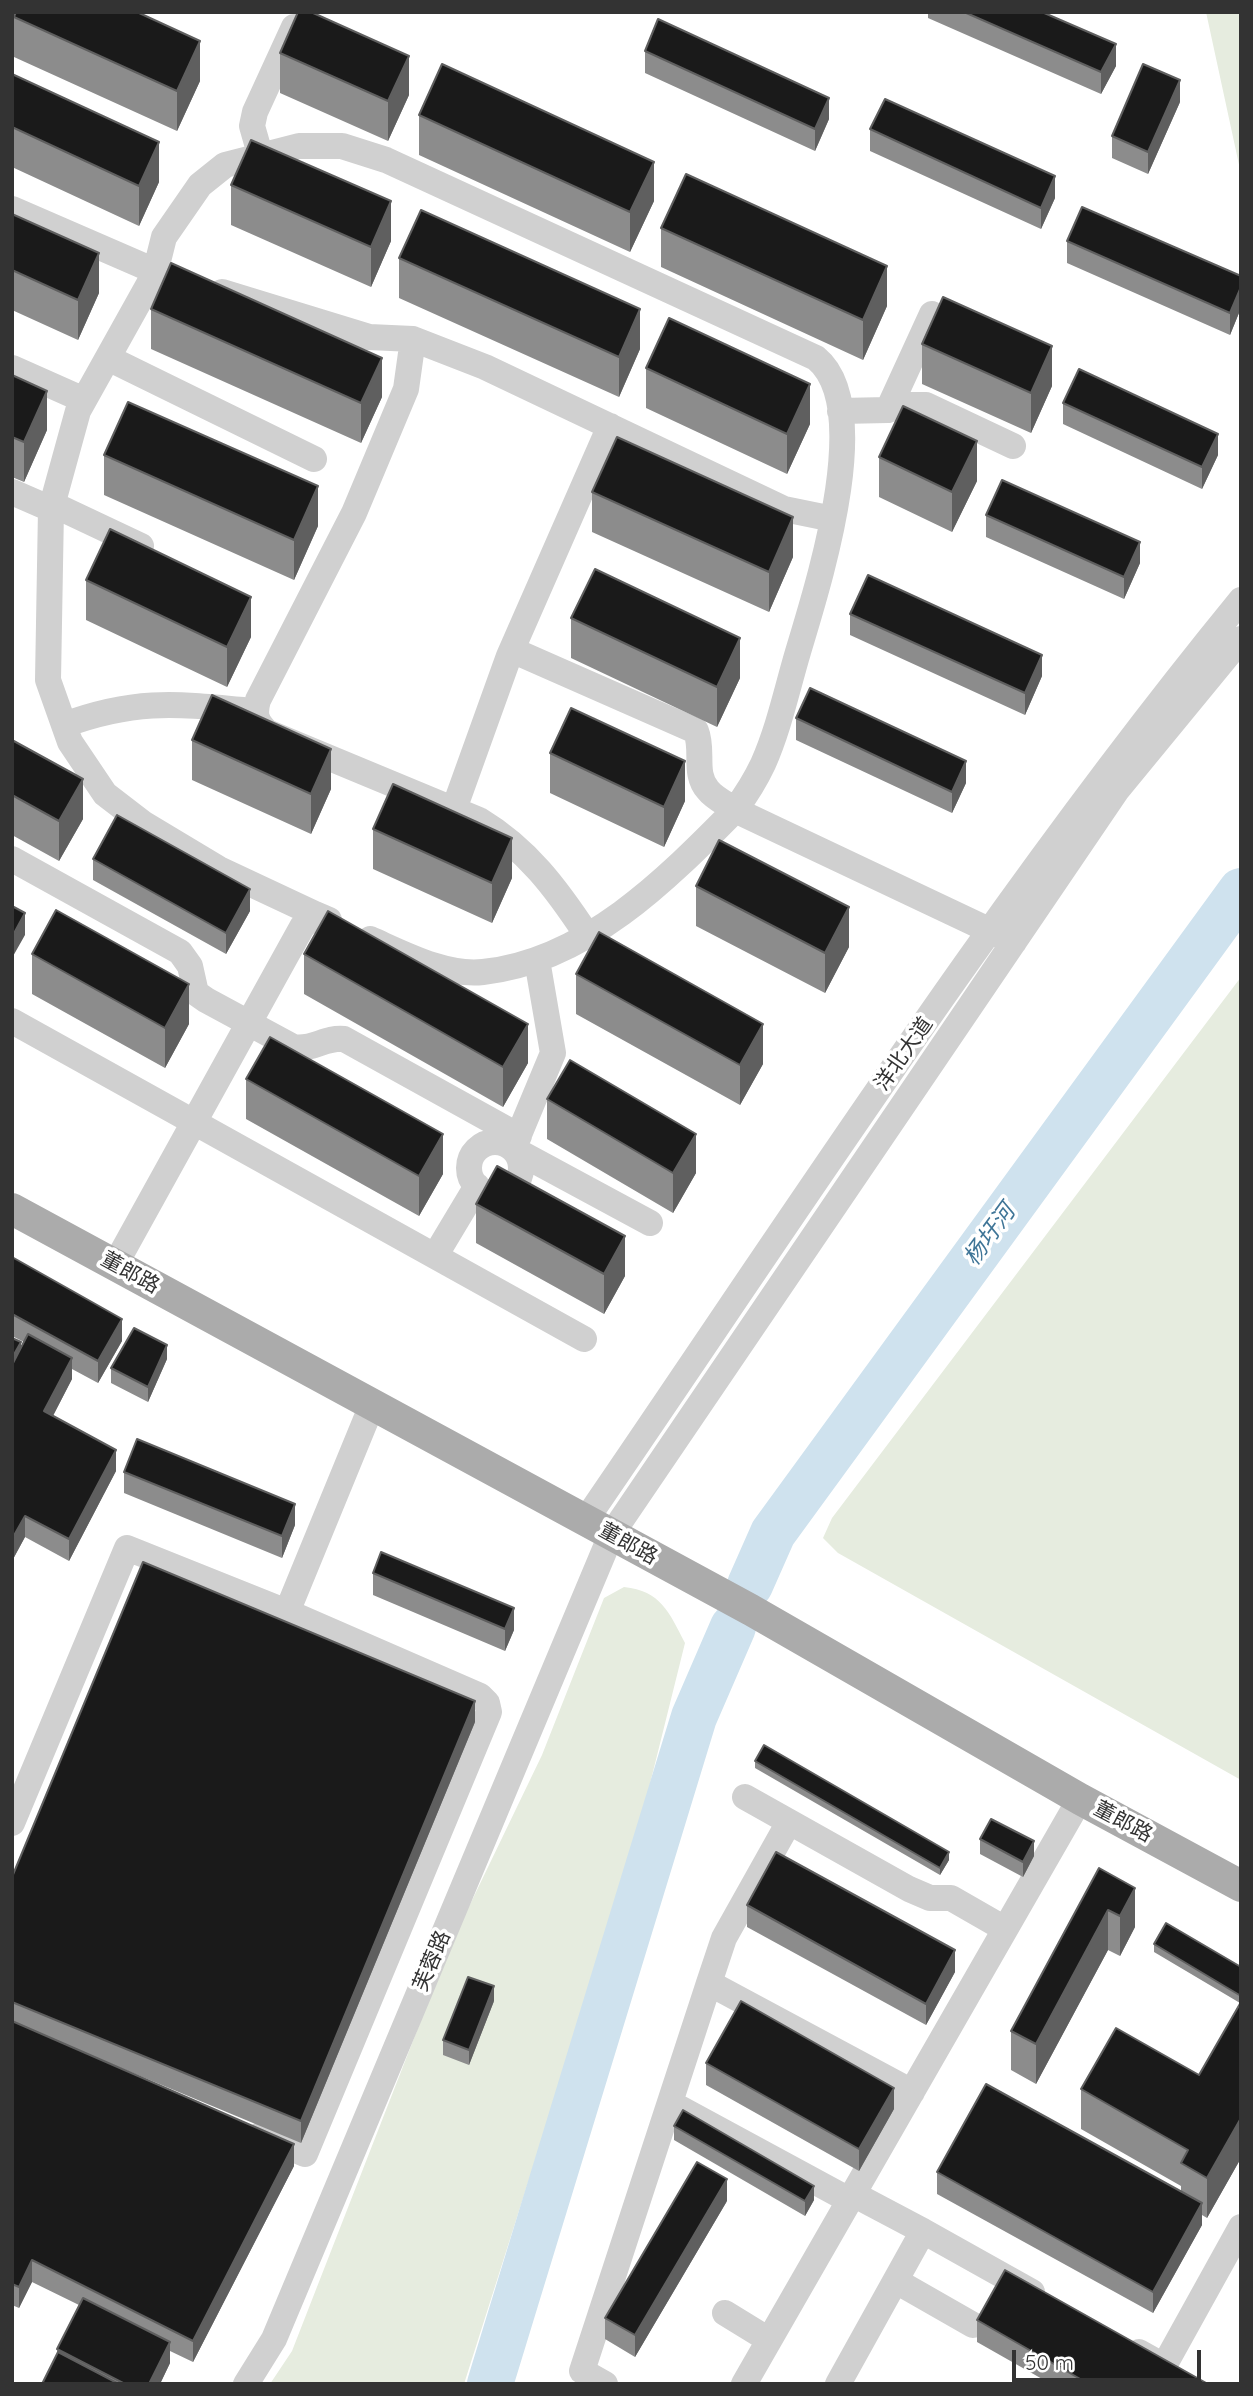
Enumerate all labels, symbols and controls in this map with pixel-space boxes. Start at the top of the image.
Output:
street label: 洋北大道 [870,1012,938,1096]
water label: 杨圩河 [959,1199,1021,1271]
street label: 董郎路 [96,1247,164,1299]
street label: 董郎路 [594,1518,662,1570]
street label: 董郎路 [1089,1796,1157,1848]
street label: 芙蓉路 [408,1927,456,1995]
scale bar [1015,2336,1204,2380]
text: 50 m [1025,2349,1074,2375]

